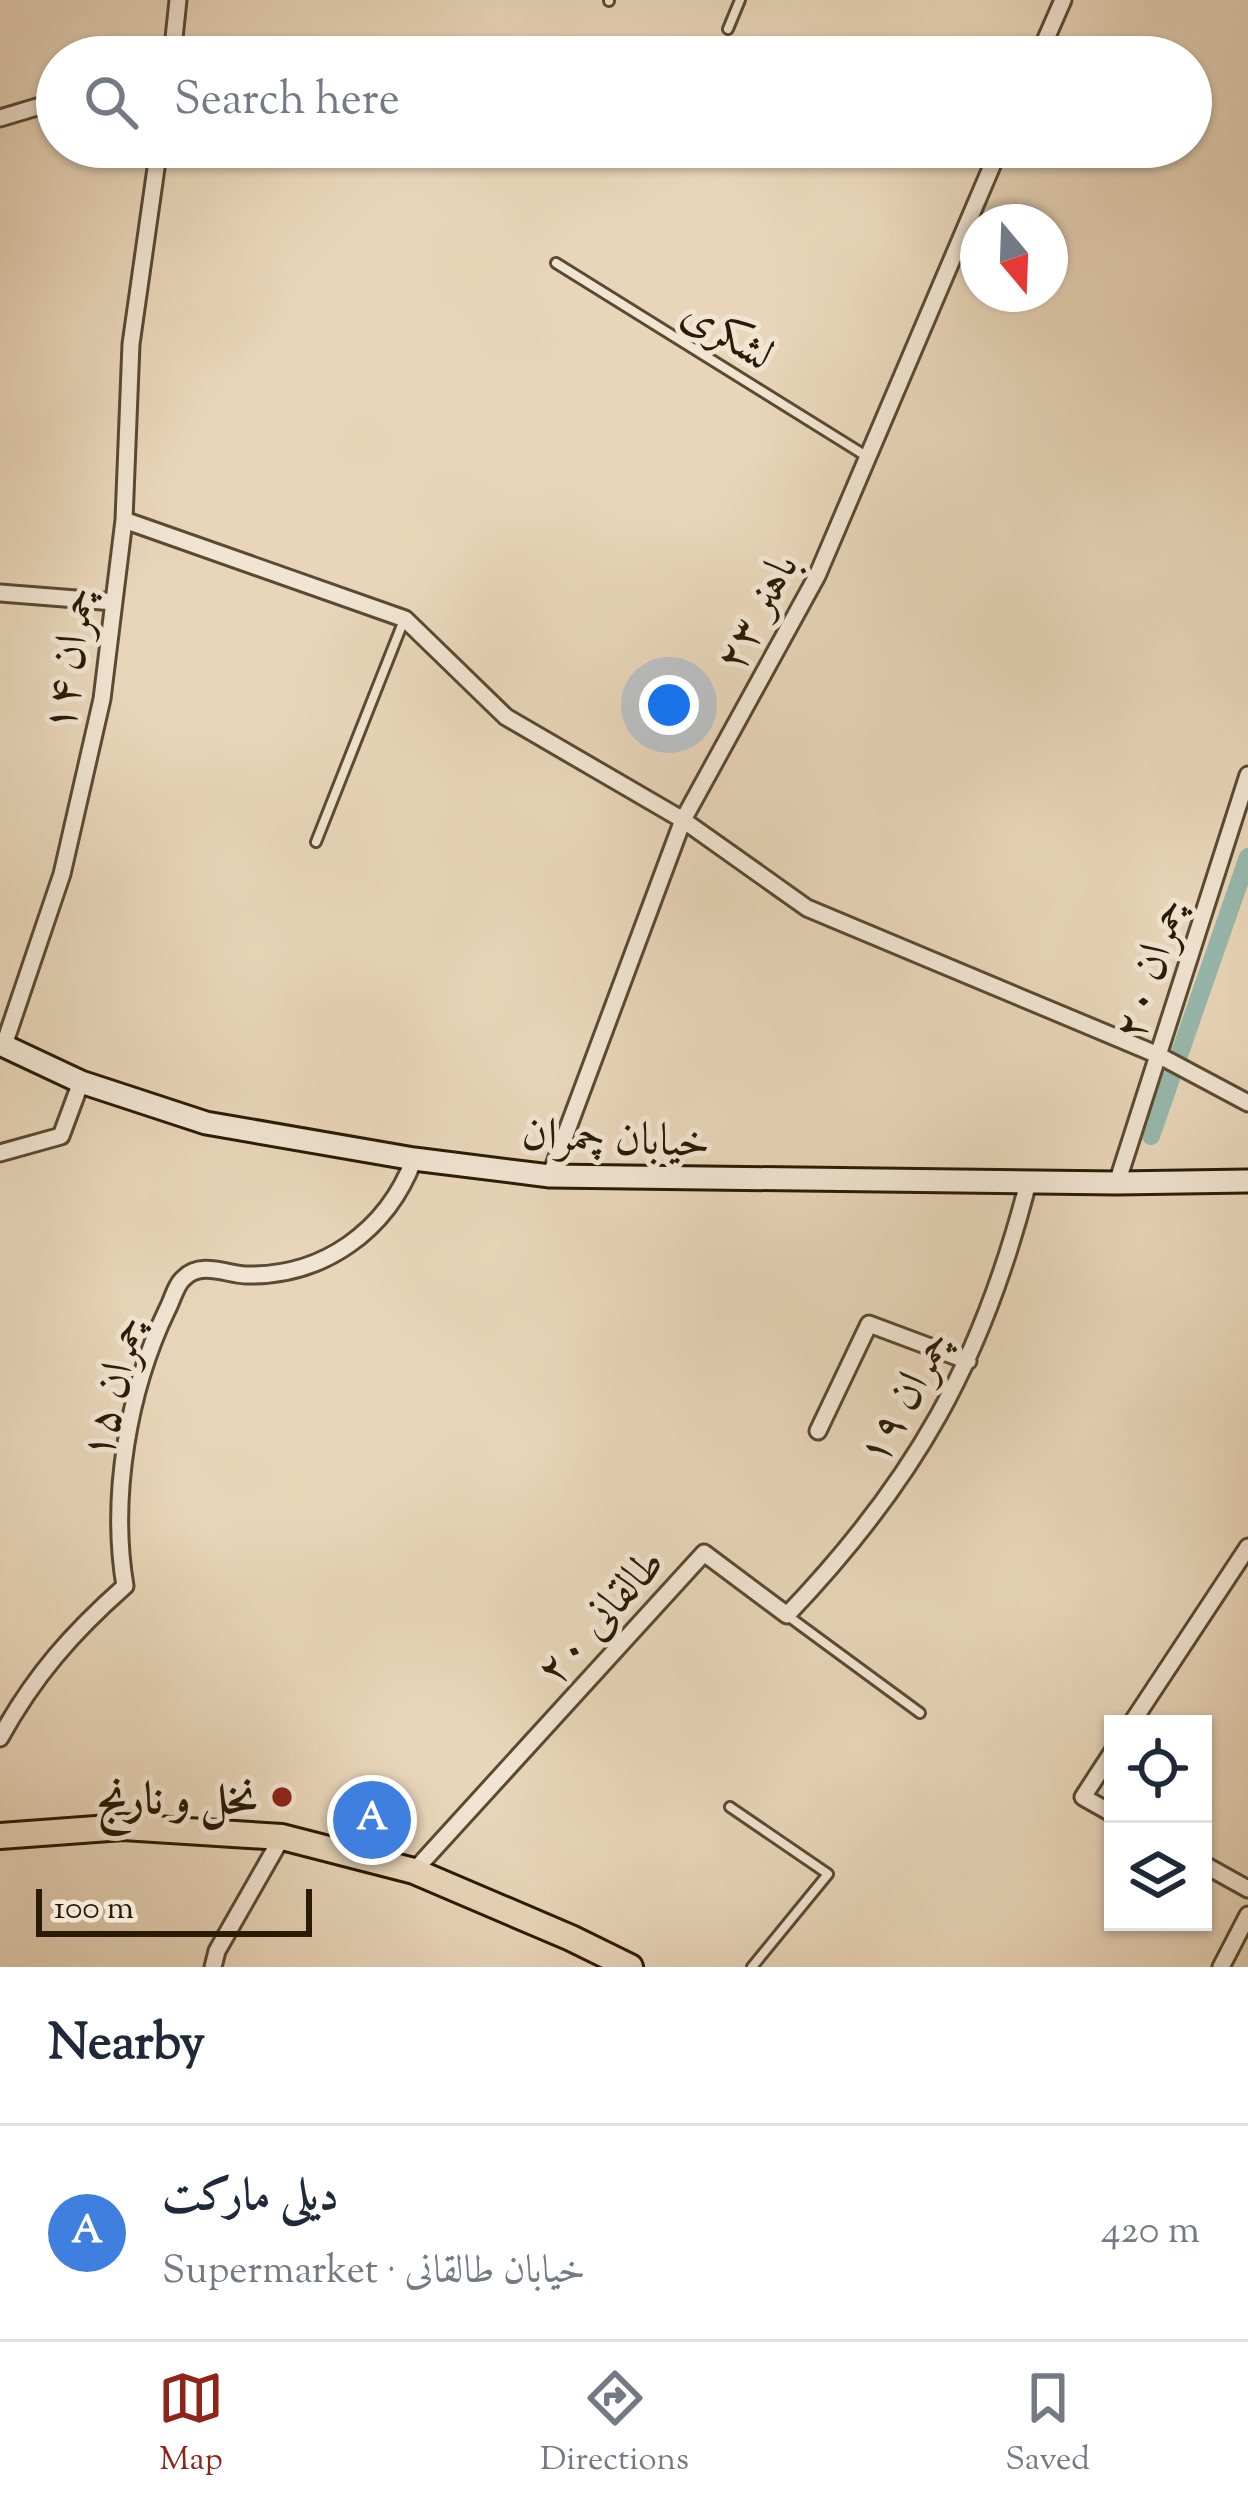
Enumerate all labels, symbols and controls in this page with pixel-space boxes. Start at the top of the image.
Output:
search box [36,36,1212,168]
icon: search [78,69,144,135]
text: Search here [174,70,400,135]
north arrow [960,204,1068,312]
street label: لشکری [667,283,785,390]
street label: باهنر ۲۳ [702,543,818,685]
street label: چمران ۱۴ [29,583,116,737]
your location [639,675,699,735]
street label: چمران ۲۰ [1100,890,1207,1049]
street label: خیابان چمران [520,1104,712,1179]
street label: چمران ۱۵ [67,1310,166,1467]
street label: چمران ۱۹ [844,1319,972,1478]
street label: طالقانی ۲۰ [523,1535,683,1702]
map controls [1104,1715,1212,1931]
button: locate [1104,1715,1212,1823]
place label: نخل و نارنج [97,1770,258,1836]
pin: A [333,1775,411,1865]
marker: نخل و نارنج [269,1784,295,1810]
button: layers [1104,1823,1212,1931]
scale bar [36,1883,312,1936]
text: 100 m [54,1886,134,1934]
text: Nearby [48,2009,205,2082]
text: دیلی مارکت [162,2166,339,2231]
text: A [71,2205,103,2261]
text: 420 m [1101,2205,1200,2261]
text: Supermarket · خیابان طالقانی [162,2245,586,2301]
tab: Map [158,2365,224,2485]
tab: Directions [540,2365,689,2485]
tab: Saved [1005,2365,1090,2485]

